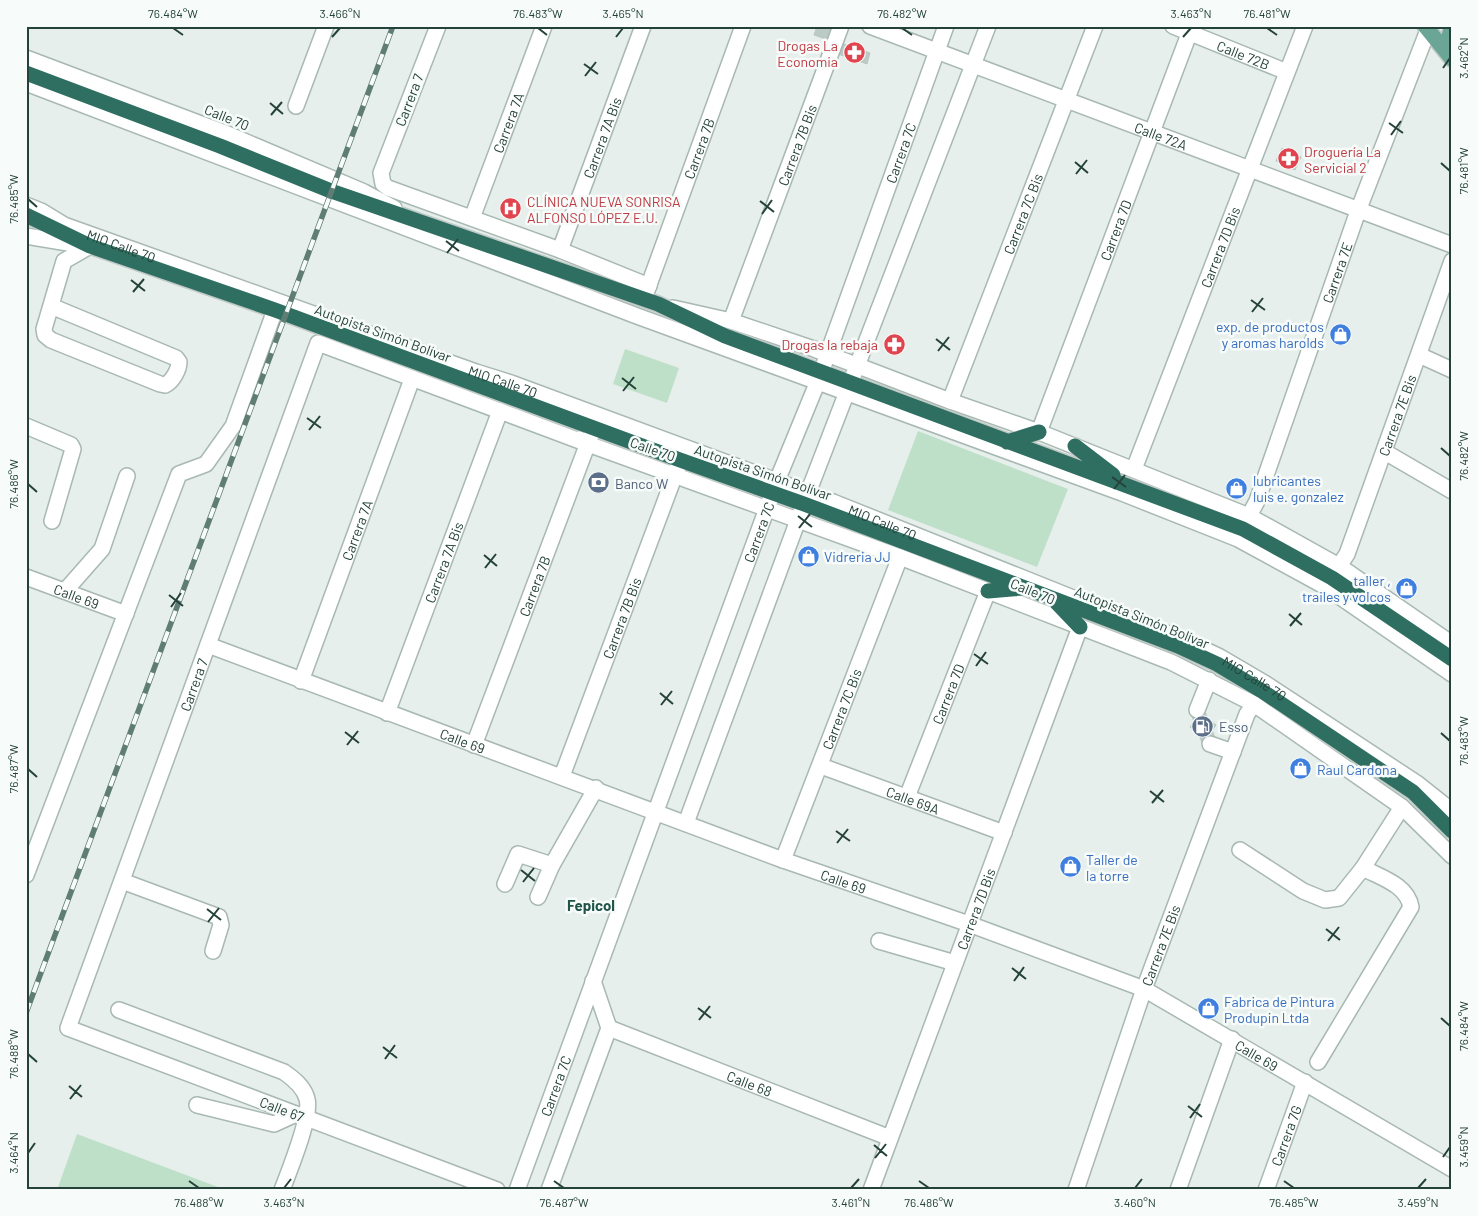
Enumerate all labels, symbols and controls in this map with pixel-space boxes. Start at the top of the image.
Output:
text: 76.484°W [148,6,198,20]
text: 3.466°N [319,6,361,20]
text: 76.483°W [513,6,563,20]
text: 3.465°N [602,6,644,20]
text: 76.482°W [877,6,927,20]
text: 3.463°N [1170,6,1212,20]
text: 76.481°W [1243,6,1291,20]
street label: Calle 72B [1215,36,1272,73]
place label: Drogas La Economia [777,37,838,70]
text: 3.462°N [1456,37,1470,79]
pharmacy icon: Drogas La Economia [842,41,866,65]
street label: Carrera 7 [391,71,427,129]
street label: Carrera 7A [489,89,527,155]
street label: Carrera 7A Bis [579,94,625,180]
street label: Calle 70 [202,100,252,134]
street label: Carrera 7B Bis [774,102,820,188]
street label: Carrera 7B [680,115,717,181]
street label: Calle 72A [1132,118,1190,153]
street label: Carrera 7C [882,120,919,185]
place label: Droguería La Servicial 2 [1304,143,1381,176]
pharmacy icon: Droguería La Servicial 2 [1276,147,1300,171]
text: 76.481°W [1456,147,1470,195]
street label: Carrera 7C Bis [999,170,1046,256]
text: 76.485°W [6,174,20,224]
place label: CLÍNICA NUEVA SONRISA ALFONSO LÓPEZ E.U. [527,193,681,226]
hospital icon: CLÍNICA NUEVA SONRISA ALFONSO LÓPEZ E.U. [499,197,523,221]
street label: Carrera 7D [1096,197,1134,263]
street label: Carrera 7D Bis [1196,204,1243,290]
street label: MIO Calle 70 [85,225,158,266]
street label: Carrera 7E [1318,240,1355,305]
street label: Autopista Simón Bolívar [312,300,454,366]
place label: exp. de productos y aromas harolds [1216,318,1324,351]
shop icon: exp. de productos y aromas harolds [1328,322,1352,346]
pharmacy icon: Drogas la rebaja [882,332,906,356]
place label: Drogas la rebaja [781,336,878,353]
street label: MIO Calle 70 [466,361,540,401]
street label: Carrera 7E Bis [1374,372,1419,458]
text: 76.482°W [1456,431,1470,481]
street label: Calle 70 [628,433,678,465]
street label: Autopista Simón Bolívar [692,441,834,503]
text: 76.486°W [6,459,20,509]
bank icon: Banco W [587,471,611,495]
place label: lubricantes luis e. gonzalez [1253,472,1344,505]
place label: Banco W [615,475,668,492]
shop icon: lubricantes luis e. gonzalez [1225,476,1249,500]
street label: Carrera 7A [338,497,376,563]
street label: Carrera 7C [739,499,777,565]
street label: MIO Calle 70 [846,501,919,543]
street label: Carrera 7A Bis [421,519,466,605]
shop icon: Vidreria JJ [796,544,820,568]
place label: Vidreria JJ [824,548,891,565]
street label: Carrera 7B [515,553,553,619]
place label: taller , trailes y volcos [1302,572,1391,605]
street label: Carrera 7B Bis [598,574,644,661]
street label: Calle 70 [1008,574,1058,608]
shop icon: taller , trailes y volcos [1395,576,1419,600]
street label: Calle 69 [52,580,102,612]
street label: Autopista Simón Bolívar [1072,582,1212,652]
street label: MIO Calle 70 [1220,652,1290,704]
street label: Carrera 7 [176,656,211,713]
street label: Carrera 7D [928,661,967,726]
street label: Carrera 7C Bis [818,666,865,752]
fuel station icon: Esso [1191,714,1215,738]
text: 76.483°W [1456,716,1470,766]
place label: Esso [1219,718,1248,735]
street label: Calle 69 [438,724,488,756]
text: 76.487°W [6,744,20,793]
shop icon: Raul Cardona [1289,757,1313,781]
place label: Raul Cardona [1317,761,1397,778]
street label: Calle 69A [884,782,942,817]
place label: Taller de la torre [1086,851,1138,884]
shop icon: Taller de la torre [1058,855,1082,879]
street label: Calle 69 [819,865,869,897]
street label: Carrera 7D Bis [953,866,998,952]
district label: Fepicol [567,896,615,914]
street label: Carrera 7E Bis [1138,902,1183,988]
place label: Fabrica de Pintura Produpin Ltda [1224,993,1334,1026]
shop icon: Fabrica de Pintura Produpin Ltda [1196,997,1220,1021]
text: 76.484°W [1456,1001,1470,1051]
text: 76.488°W [6,1029,20,1079]
street label: Calle 69 [1232,1036,1281,1074]
street label: Carrera 7C [536,1053,574,1118]
street label: Calle 68 [725,1067,775,1099]
street label: Calle 67 [257,1093,307,1125]
street label: Carrera 7G [1267,1103,1304,1168]
text: 3.459°N [1456,1126,1470,1168]
text: 3.464°N [6,1132,20,1174]
text: 76.488°W [174,1195,224,1209]
text: 3.463°N [263,1195,305,1209]
text: 76.487°W [540,1195,589,1209]
text: 3.461°N [832,1195,870,1209]
text: 76.486°W [904,1195,954,1209]
text: 3.460°N [1114,1195,1156,1209]
text: 76.485°W [1269,1195,1319,1209]
text: 3.459°N [1397,1195,1439,1209]

